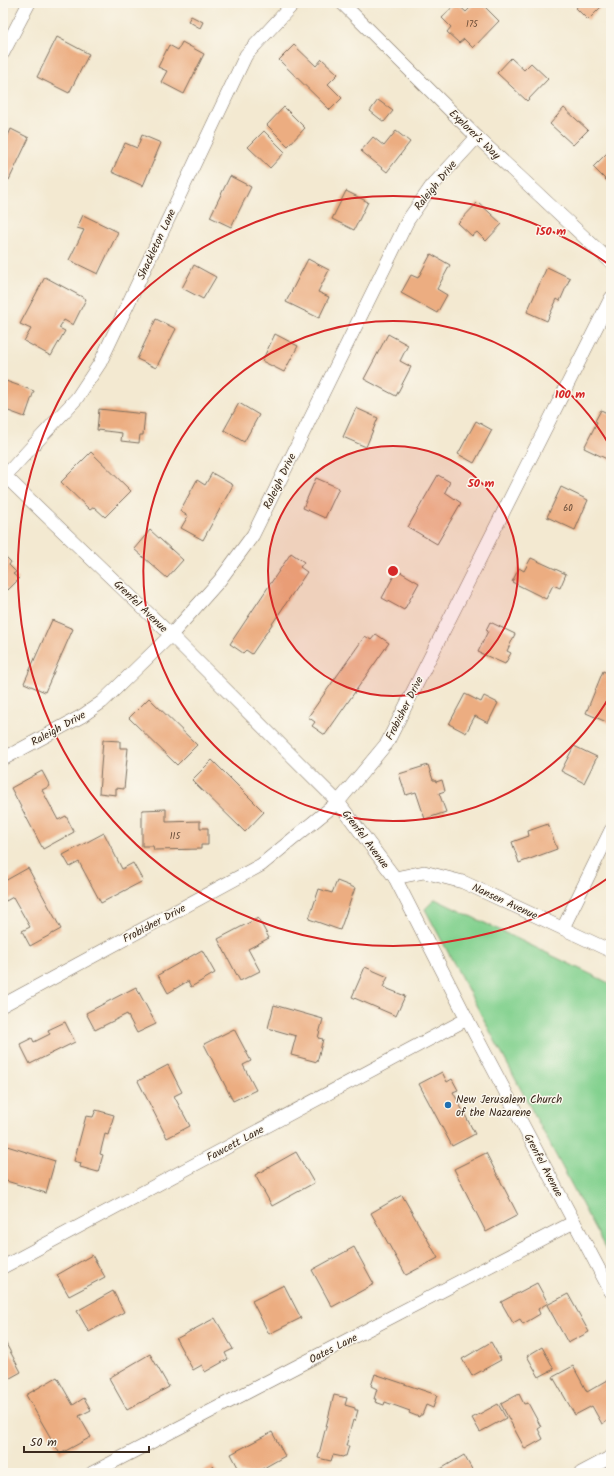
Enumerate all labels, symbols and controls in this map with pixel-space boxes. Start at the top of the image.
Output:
house number: 175 [466,17,479,32]
street label: Explorer's Way [444,105,505,165]
street label: Raleigh Drive [410,156,462,215]
street label: Shackleton Lane [133,206,181,283]
text: 150 m [536,222,566,241]
text: 100 m [555,385,585,404]
street label: Raleigh Drive [259,450,301,512]
text: 50 m [467,474,495,493]
house number: 60 [563,501,573,516]
centre of rings [386,564,400,578]
street label: Grenfel Avenue [109,576,172,637]
street label: Frobisher Drive [381,673,429,743]
street label: Raleigh Drive [28,706,89,751]
street label: Grenfel Avenue [337,806,393,873]
house number: 115 [170,829,181,844]
street label: Nansen Avenue [469,879,540,925]
street label: Frobisher Drive [120,900,189,948]
place label: New Jerusalem Church of the Nazarene [456,1091,562,1122]
marker: New Jerusalem Church of the Nazarene [443,1100,453,1110]
street label: Fawcett Lane [203,1121,268,1167]
street label: Grenfel Avenue [519,1130,567,1201]
street label: Oates Lane [306,1329,361,1369]
scale bar [24,1428,149,1454]
text: 50 m [30,1433,57,1452]

